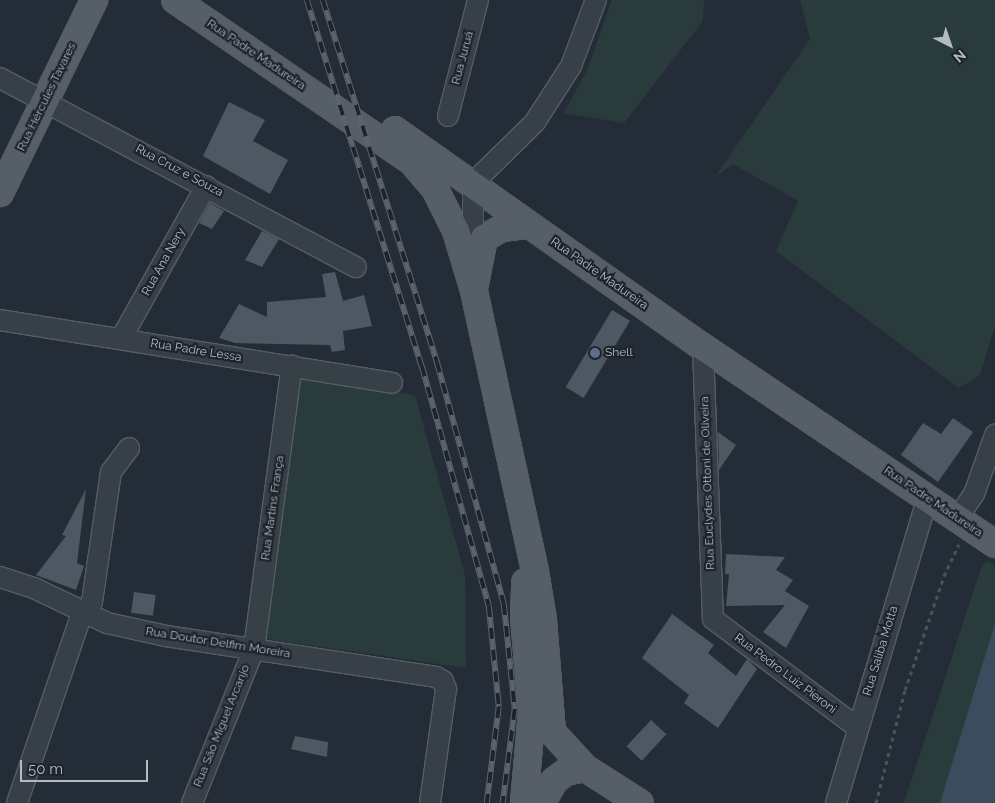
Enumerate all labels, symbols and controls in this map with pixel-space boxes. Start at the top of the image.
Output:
street label: Rua Padre Madureira [204,17,308,93]
north arrow [925,20,975,70]
street label: Rua Juruá [449,29,477,87]
street label: Rua Hércules Tavares [14,40,80,154]
text: N [951,47,969,66]
street label: Rua Cruz e Souza [133,142,225,200]
street label: Rua Ana Nery [139,225,189,299]
street label: Rua Padre Madureira [547,235,651,313]
street label: Rua Padre Lessa [149,337,243,365]
place label: Shell [605,346,633,360]
marker: Shell [589,347,601,359]
street label: Rua Euclydes Ottoni de Oliveira [698,396,718,570]
street label: Rua Martins França [259,455,287,561]
street label: Rua Padre Madureira [881,464,985,540]
street label: Rua Saliba Motta [860,604,902,698]
street label: Rua Doutor Delfim Moreira [144,624,292,662]
street label: Rua Pedro Luiz Pieroni [731,631,839,717]
street label: Rua São Miguel Arcanjo [191,662,253,790]
scale bar [22,750,150,782]
text: 50 m [28,760,63,778]

